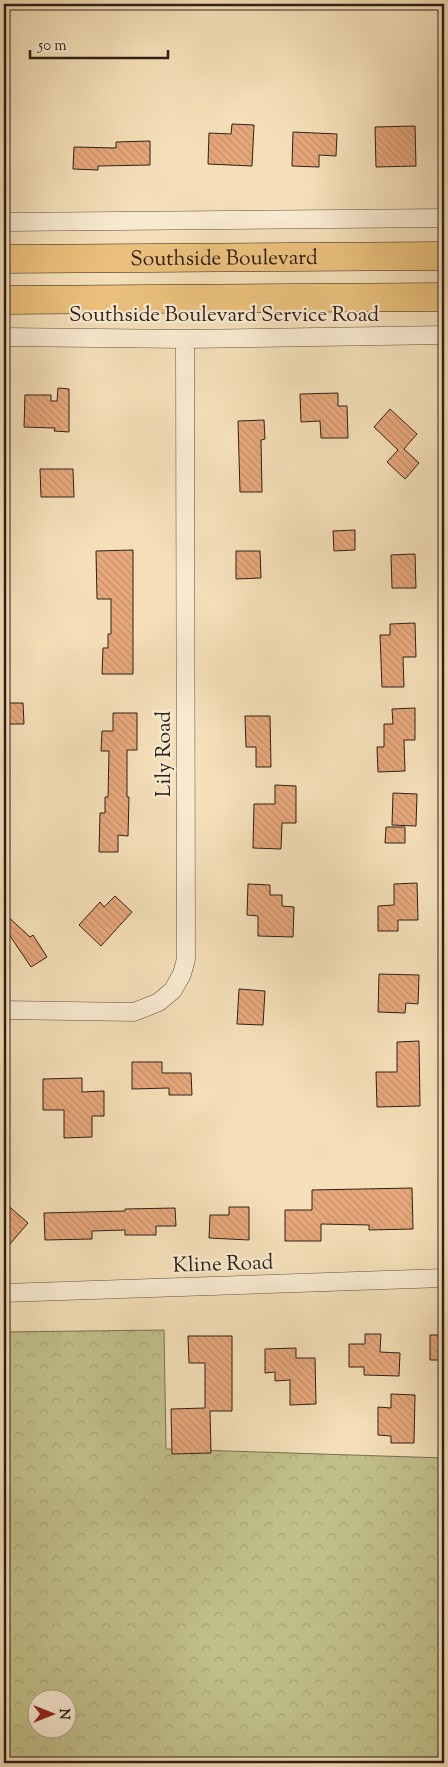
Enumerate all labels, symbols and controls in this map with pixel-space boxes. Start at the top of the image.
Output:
scale bar [30,28,168,60]
text: 50 m [37,36,67,57]
street label: Southside Boulevard [130,244,318,275]
street label: Southside Boulevard Service Road [69,301,379,331]
street label: Lily Road [150,711,180,797]
street label: Kline Road [172,1248,274,1282]
north arrow [28,1690,78,1740]
text: N [53,1708,73,1720]

